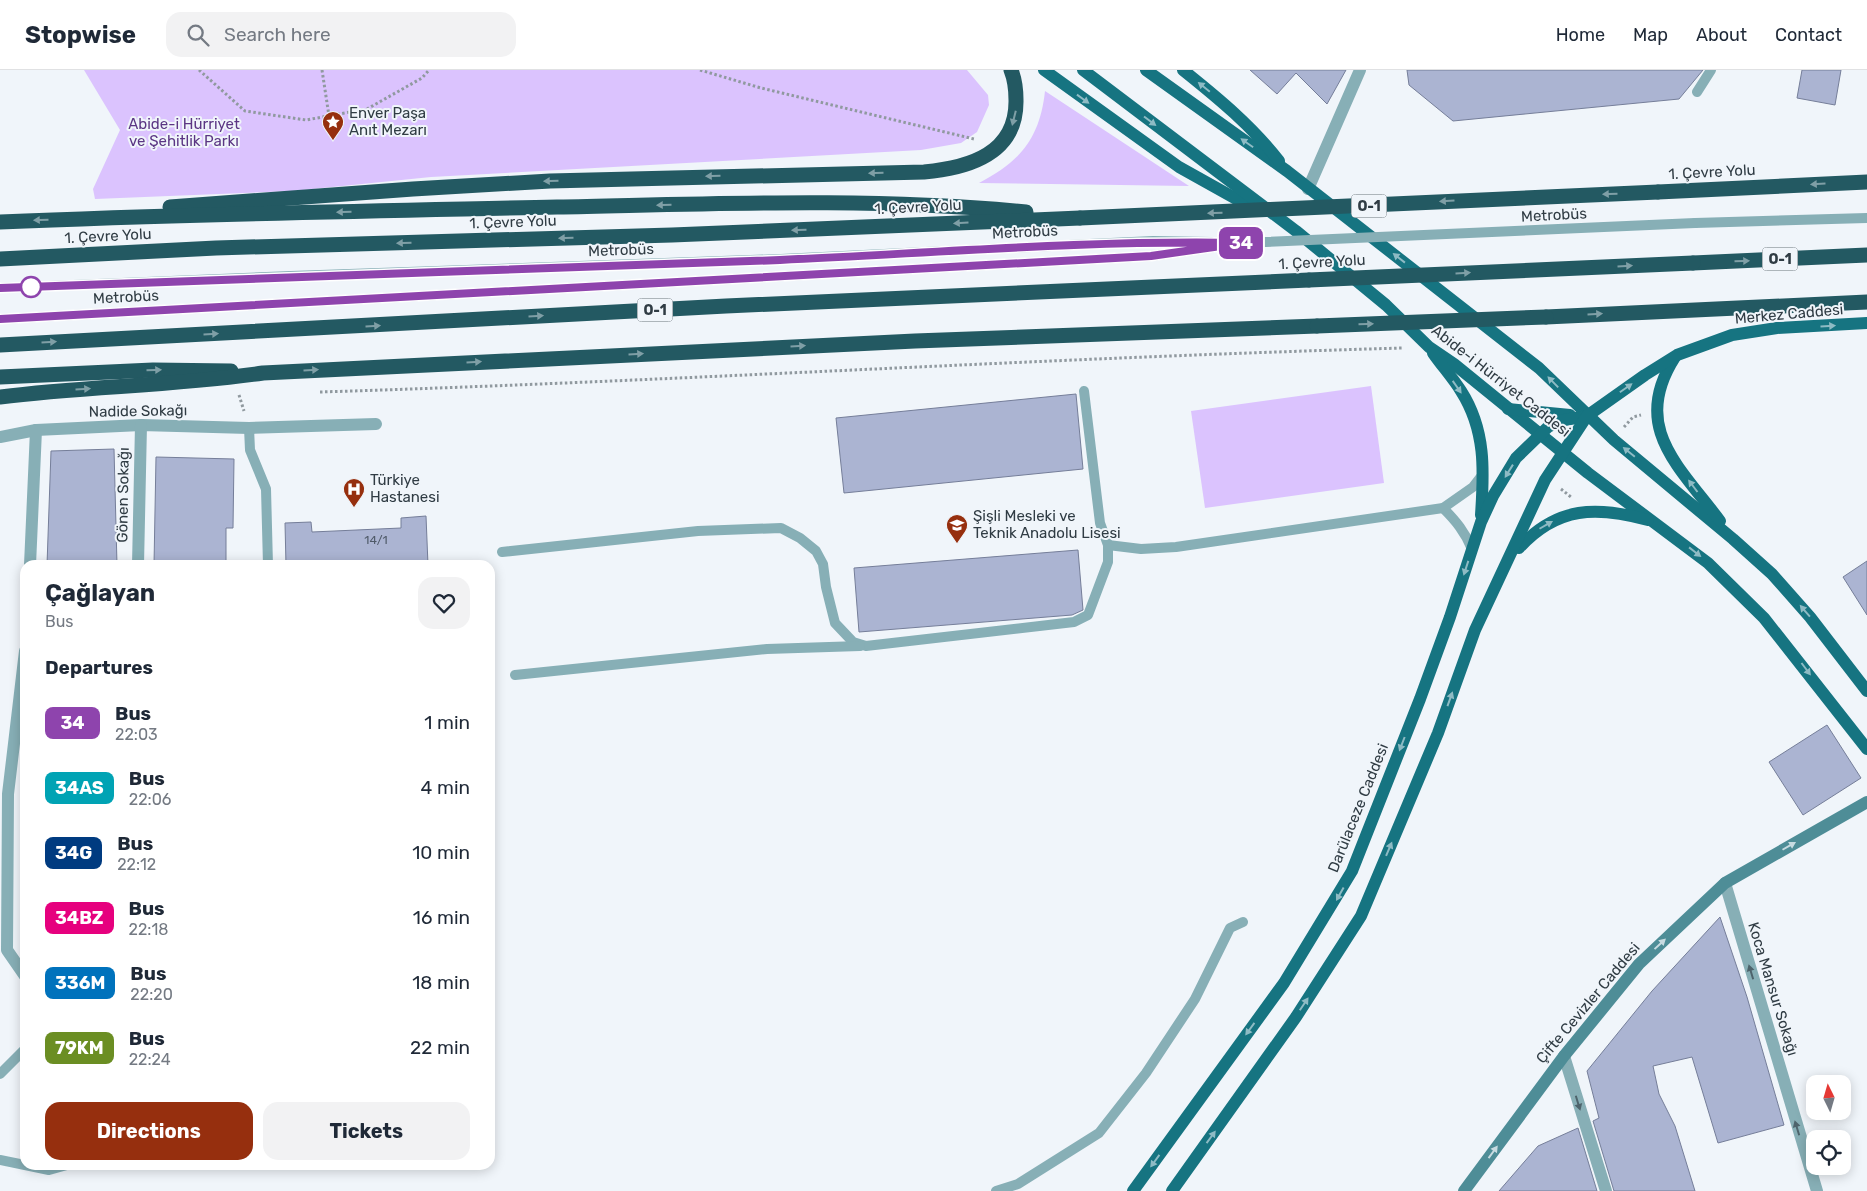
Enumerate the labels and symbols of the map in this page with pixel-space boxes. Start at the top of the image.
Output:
one-way arrow [1198,81,1211,92]
one-way arrow [1077,94,1090,104]
place label: Enver Paşa Anıt Mezarı [349,104,427,139]
place icon: Enver Paşa Anıt Mezarı [321,110,345,141]
one-way arrow [1010,110,1018,125]
park label: Abide-i Hürriyet ve Şehitlik Parkı [128,115,240,150]
one-way arrow [1143,116,1157,126]
one-way arrow [1240,138,1254,148]
street label: 1. Çevre Yolu [1668,161,1756,183]
one-way arrow [868,169,884,177]
one-way arrow [705,172,721,180]
one-way arrow [543,177,559,185]
one-way arrow [1810,181,1826,189]
one-way arrow [1601,191,1617,199]
road number: O-1 [1352,194,1386,218]
street label: 1. Çevre Yolu [874,196,962,218]
one-way arrow [1439,198,1455,206]
one-way arrow [656,201,672,209]
street label: Metrobüs [1521,204,1588,226]
one-way arrow [336,208,352,216]
one-way arrow [1207,209,1223,217]
street label: 1. Çevre Yolu [469,211,557,233]
one-way arrow [33,216,49,224]
one-way arrow [953,219,969,227]
street label: Metrobüs [992,221,1059,243]
street label: 1. Çevre Yolu [64,225,152,247]
one-way arrow [790,226,806,234]
line badge: 34 [1218,227,1264,259]
one-way arrow [558,234,574,242]
one-way arrow [396,239,412,247]
street label: Metrobüs [588,240,655,260]
road number: O-1 [1762,248,1798,270]
street label: 1. Çevre Yolu [1278,251,1366,273]
one-way arrow [1393,253,1406,264]
one-way arrow [1734,256,1750,264]
one-way arrow [1618,261,1634,269]
one-way arrow [1455,269,1471,277]
unlabelled marker [20,276,42,298]
street label: Metrobüs [93,286,160,308]
road number: O-1 [638,298,672,322]
street label: Merkez Caddesi [1734,300,1844,328]
one-way arrow [1587,310,1603,318]
one-way arrow [528,312,544,320]
one-way arrow [1358,320,1374,328]
one-way arrow [366,321,382,329]
street label: Abide-i Hürriyet Caddesi [1428,321,1574,441]
one-way arrow [1820,321,1836,329]
one-way arrow [203,330,219,338]
one-way arrow [41,338,57,346]
one-way arrow [790,342,806,350]
one-way arrow [628,349,644,357]
one-way arrow [466,357,482,365]
one-way arrow [146,366,162,374]
one-way arrow [304,366,320,374]
one-way arrow [1547,376,1559,388]
one-way arrow [1452,380,1462,394]
one-way arrow [1620,383,1633,392]
one-way arrow [76,384,92,392]
street label: Nadide Sokağı [89,401,187,421]
one-way arrow [1622,446,1635,457]
street label: Gönen Sokağı [113,447,133,543]
one-way arrow [1504,465,1513,478]
place label: Türkiye Hastanesi [370,471,440,506]
hospital icon: Türkiye Hastanesi [342,477,366,508]
one-way arrow [1688,480,1699,493]
place label: Şişli Mesleki ve Teknik Anadolu Lisesi [973,507,1121,542]
school or university icon: Şişli Mesleki ve Teknik Anadolu Lisesi [945,513,969,544]
one-way arrow [1540,520,1553,529]
house number: 14/1 [364,533,388,547]
one-way arrow [1688,546,1701,557]
one-way arrow [1461,561,1469,576]
one-way arrow [1800,605,1811,617]
one-way arrow [1801,662,1811,676]
one-way arrow [1447,691,1454,706]
one-way arrow [1398,737,1406,751]
street label: Darülaceze Caddesi [1324,741,1392,875]
one-way arrow [1385,841,1393,856]
one-way arrow [1782,842,1796,851]
one-way arrow [1335,887,1344,900]
street label: Koca Mansur Sokağı [1744,920,1802,1058]
one-way arrow [1654,938,1666,950]
street label: Çifte Cevizler Caddesi [1532,939,1644,1067]
one-way arrow [1746,964,1754,979]
one-way arrow [1299,998,1309,1011]
one-way arrow [1245,1022,1255,1036]
north arrow [1806,1075,1851,1120]
one-way arrow [1575,1095,1582,1110]
one-way arrow [1793,1120,1801,1135]
one-way arrow [1206,1130,1216,1144]
one-way arrow [1488,1145,1498,1159]
one-way arrow [1149,1154,1160,1167]

